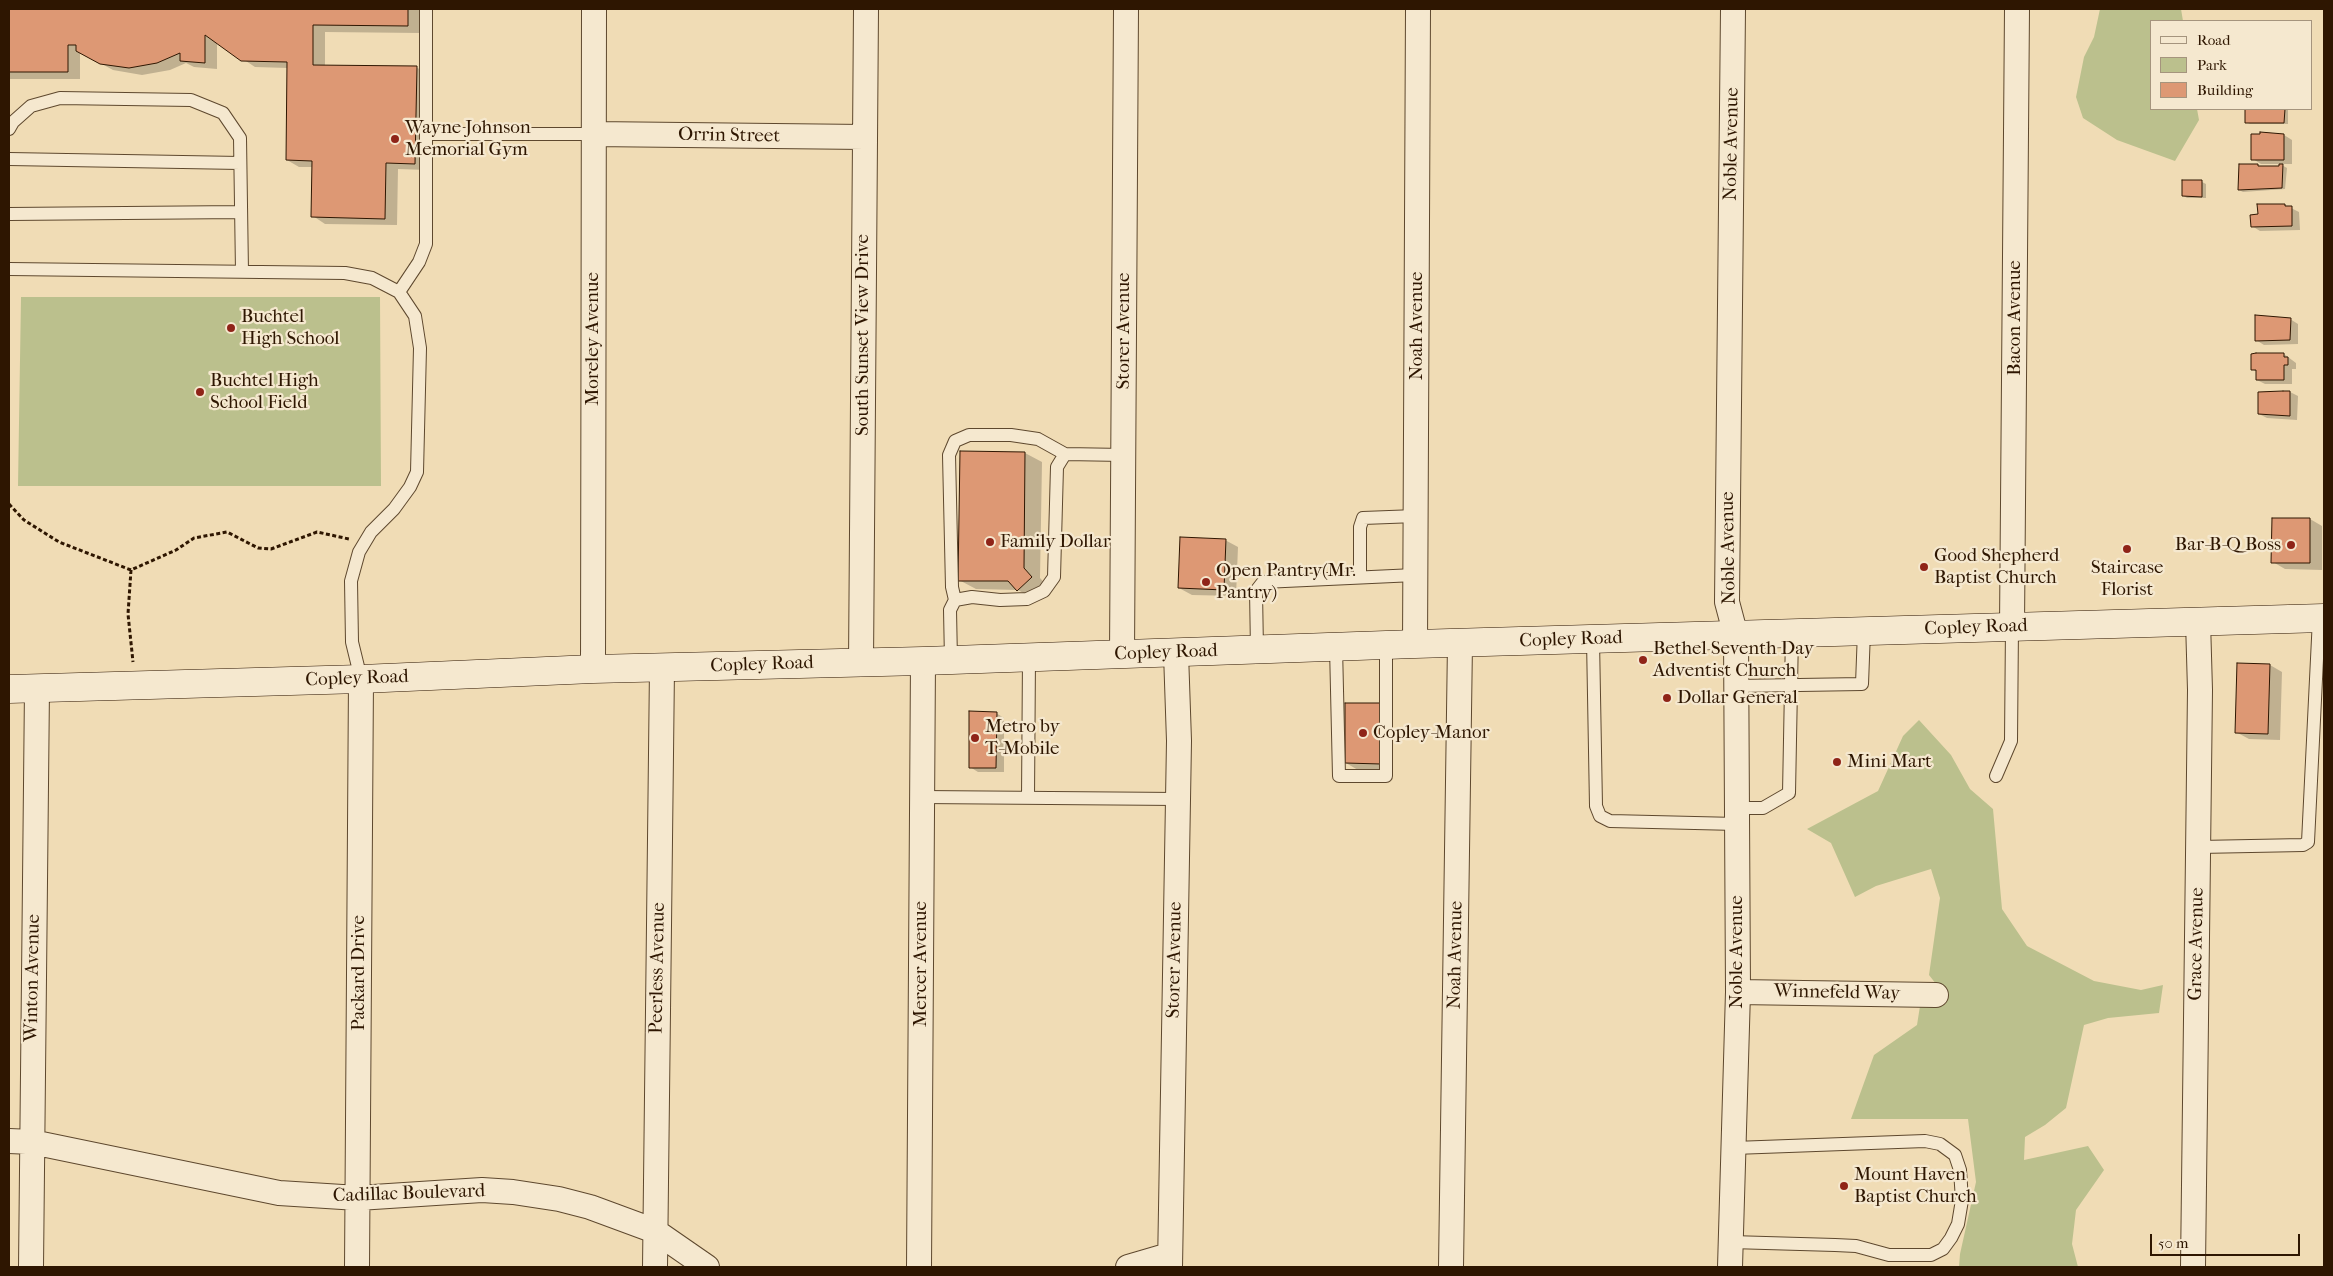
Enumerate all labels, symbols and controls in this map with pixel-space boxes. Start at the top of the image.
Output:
legend [2150,20,2313,110]
text: Road [2197,31,2230,49]
text: Park [2197,56,2227,74]
text: Building [2197,81,2253,99]
street label: Noble Avenue [1720,87,1744,201]
place label: Wayne Johnson Memorial Gym [405,117,531,161]
street label: Orrin Street [678,124,780,148]
marker: Wayne Johnson Memorial Gym [389,133,401,145]
street label: South Sunset View Drive [852,234,874,436]
street label: Bacon Avenue [2004,260,2026,376]
street label: Moreley Avenue [582,272,604,406]
street label: Noah Avenue [1406,272,1428,380]
street label: Storer Avenue [1113,273,1135,389]
place label: Buchtel High School [241,306,340,350]
marker: Buchtel High School [225,322,237,334]
place label: Buchtel High School Field [210,370,319,414]
marker: Buchtel High School Field [194,386,206,398]
street label: Noble Avenue [1717,491,1741,605]
place label: Family Dollar [1000,531,1111,553]
place label: Bar-B-Q Boss [2175,534,2281,556]
marker: Family Dollar [984,536,996,548]
marker: Bar-B-Q Boss [2285,539,2297,551]
marker: Staircase Florist [2121,543,2133,555]
place label: Good Shepherd Baptist Church [1934,545,2059,589]
place label: Staircase Florist [2091,557,2163,601]
place label: Open Pantry(Mr. Pantry) [1216,560,1356,604]
marker: Good Shepherd Baptist Church [1918,561,1930,573]
marker: Open Pantry(Mr. Pantry) [1200,576,1212,588]
street label: Copley Road [1924,615,2028,641]
street label: Copley Road [1519,627,1623,653]
place label: Bethel Seventh Day Adventist Church [1653,638,1814,682]
street label: Copley Road [1114,640,1218,666]
street label: Copley Road [710,652,814,678]
marker: Bethel Seventh Day Adventist Church [1637,654,1649,666]
street label: Copley Road [305,666,409,692]
place label: Dollar General [1677,687,1798,709]
marker: Dollar General [1661,692,1673,704]
place label: Metro by T-Mobile [985,716,1060,760]
place label: Copley-Manor [1373,722,1490,744]
marker: Copley-Manor [1357,727,1369,739]
marker: Metro by T-Mobile [969,732,981,744]
place label: Mini Mart [1847,751,1932,773]
marker: Mini Mart [1831,756,1843,768]
street label: Grace Avenue [2185,887,2209,1001]
street label: Noble Avenue [1726,895,1748,1009]
street label: Mercer Avenue [910,901,932,1027]
street label: Storer Avenue [1163,901,1187,1019]
street label: Noah Avenue [1444,901,1468,1009]
street label: Peerless Avenue [645,902,671,1034]
street label: Winton Avenue [20,914,46,1042]
street label: Packard Drive [348,915,370,1031]
street label: Winnefeld Way [1774,980,1900,1006]
place label: Mount Haven Baptist Church [1854,1164,1977,1208]
street label: Cadillac Boulevard [332,1180,486,1208]
marker: Mount Haven Baptist Church [1838,1180,1850,1192]
scale bar [2153,1224,2303,1256]
text: 50 m [2158,1234,2188,1252]

